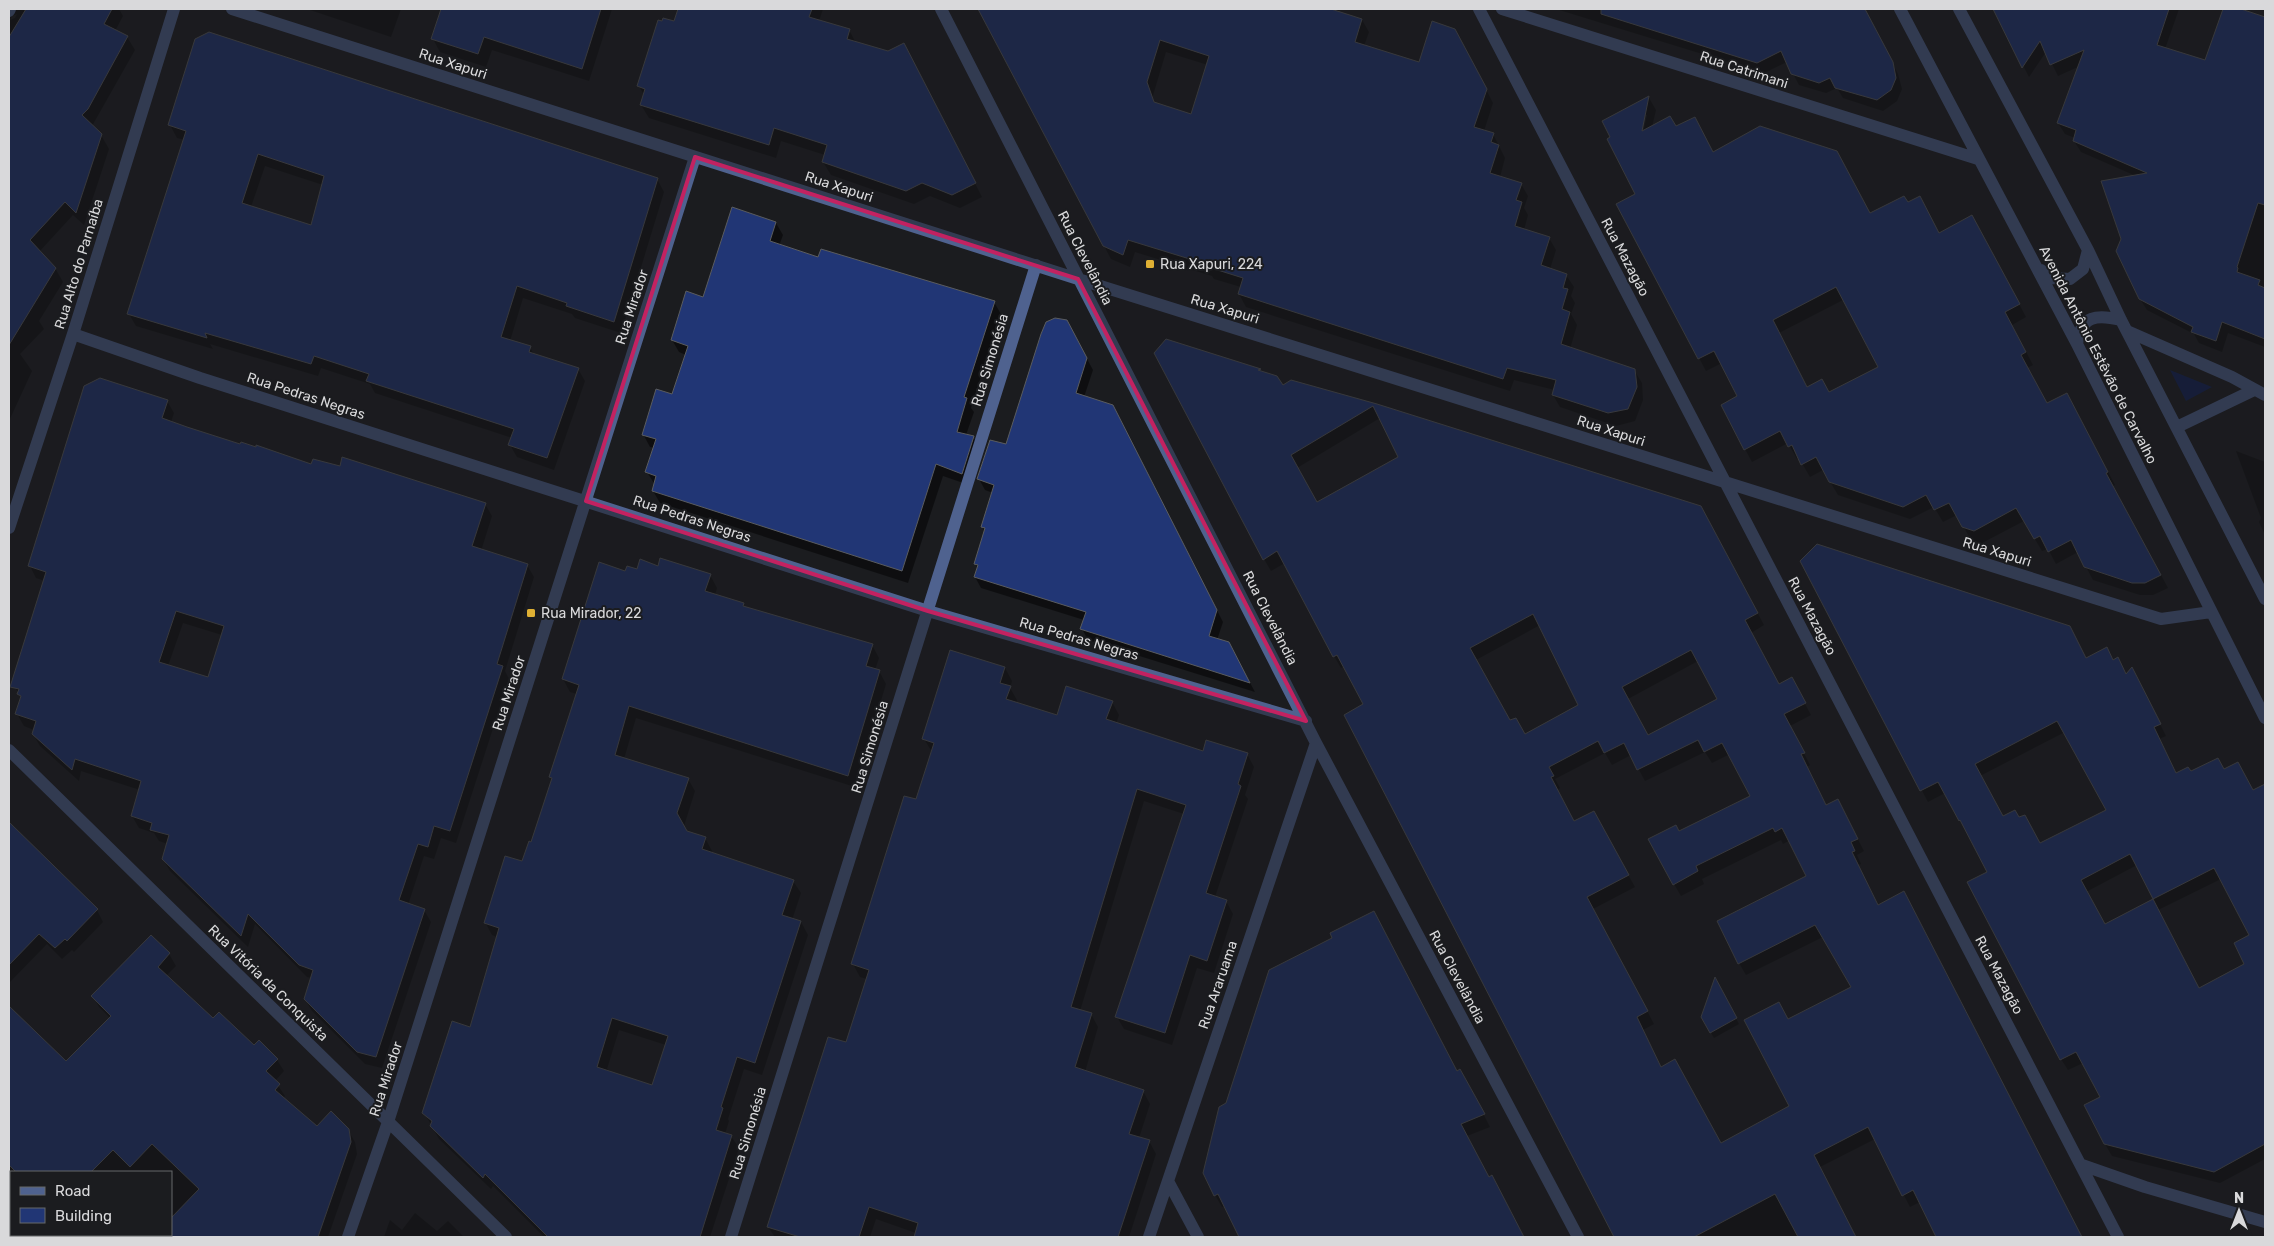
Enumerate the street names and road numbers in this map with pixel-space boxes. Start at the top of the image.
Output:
street label: Rua Xapuri [417,45,489,83]
street label: Rua Catrimani [1698,48,1790,92]
street label: Rua Xapuri [803,168,875,206]
street label: Rua Alto do Parnaíba [51,197,107,331]
street label: Rua Clevelândia [1054,208,1116,308]
street label: Rua Mazagão [1597,215,1653,299]
street label: Avenida Antônio Estêvão de Carvalho [2035,243,2161,467]
street label: Rua Mirador [612,267,652,347]
street label: Rua Xapuri [1189,291,1261,327]
street label: Rua Simonésia [968,312,1012,408]
street label: Rua Pedras Negras [245,369,367,423]
street label: Rua Xapuri [1575,412,1647,450]
street label: Rua Pedras Negras [631,492,753,546]
street label: Rua Xapuri [1961,534,2033,570]
street label: Rua Clevelândia [1239,568,1301,668]
street label: Rua Mazagão [1784,574,1840,658]
street label: Rua Pedras Negras [1017,614,1141,664]
street label: Rua Mirador [489,653,529,733]
street label: Rua Simonésia [848,699,892,795]
street label: Rua Vitória da Conquista [205,921,331,1045]
street label: Rua Clevelândia [1425,927,1489,1027]
street label: Rua Mazagão [1971,933,2027,1017]
street label: Rua Araruama [1195,939,1241,1031]
street label: Rua Mirador [366,1039,406,1119]
street label: Rua Simonésia [726,1085,770,1181]

